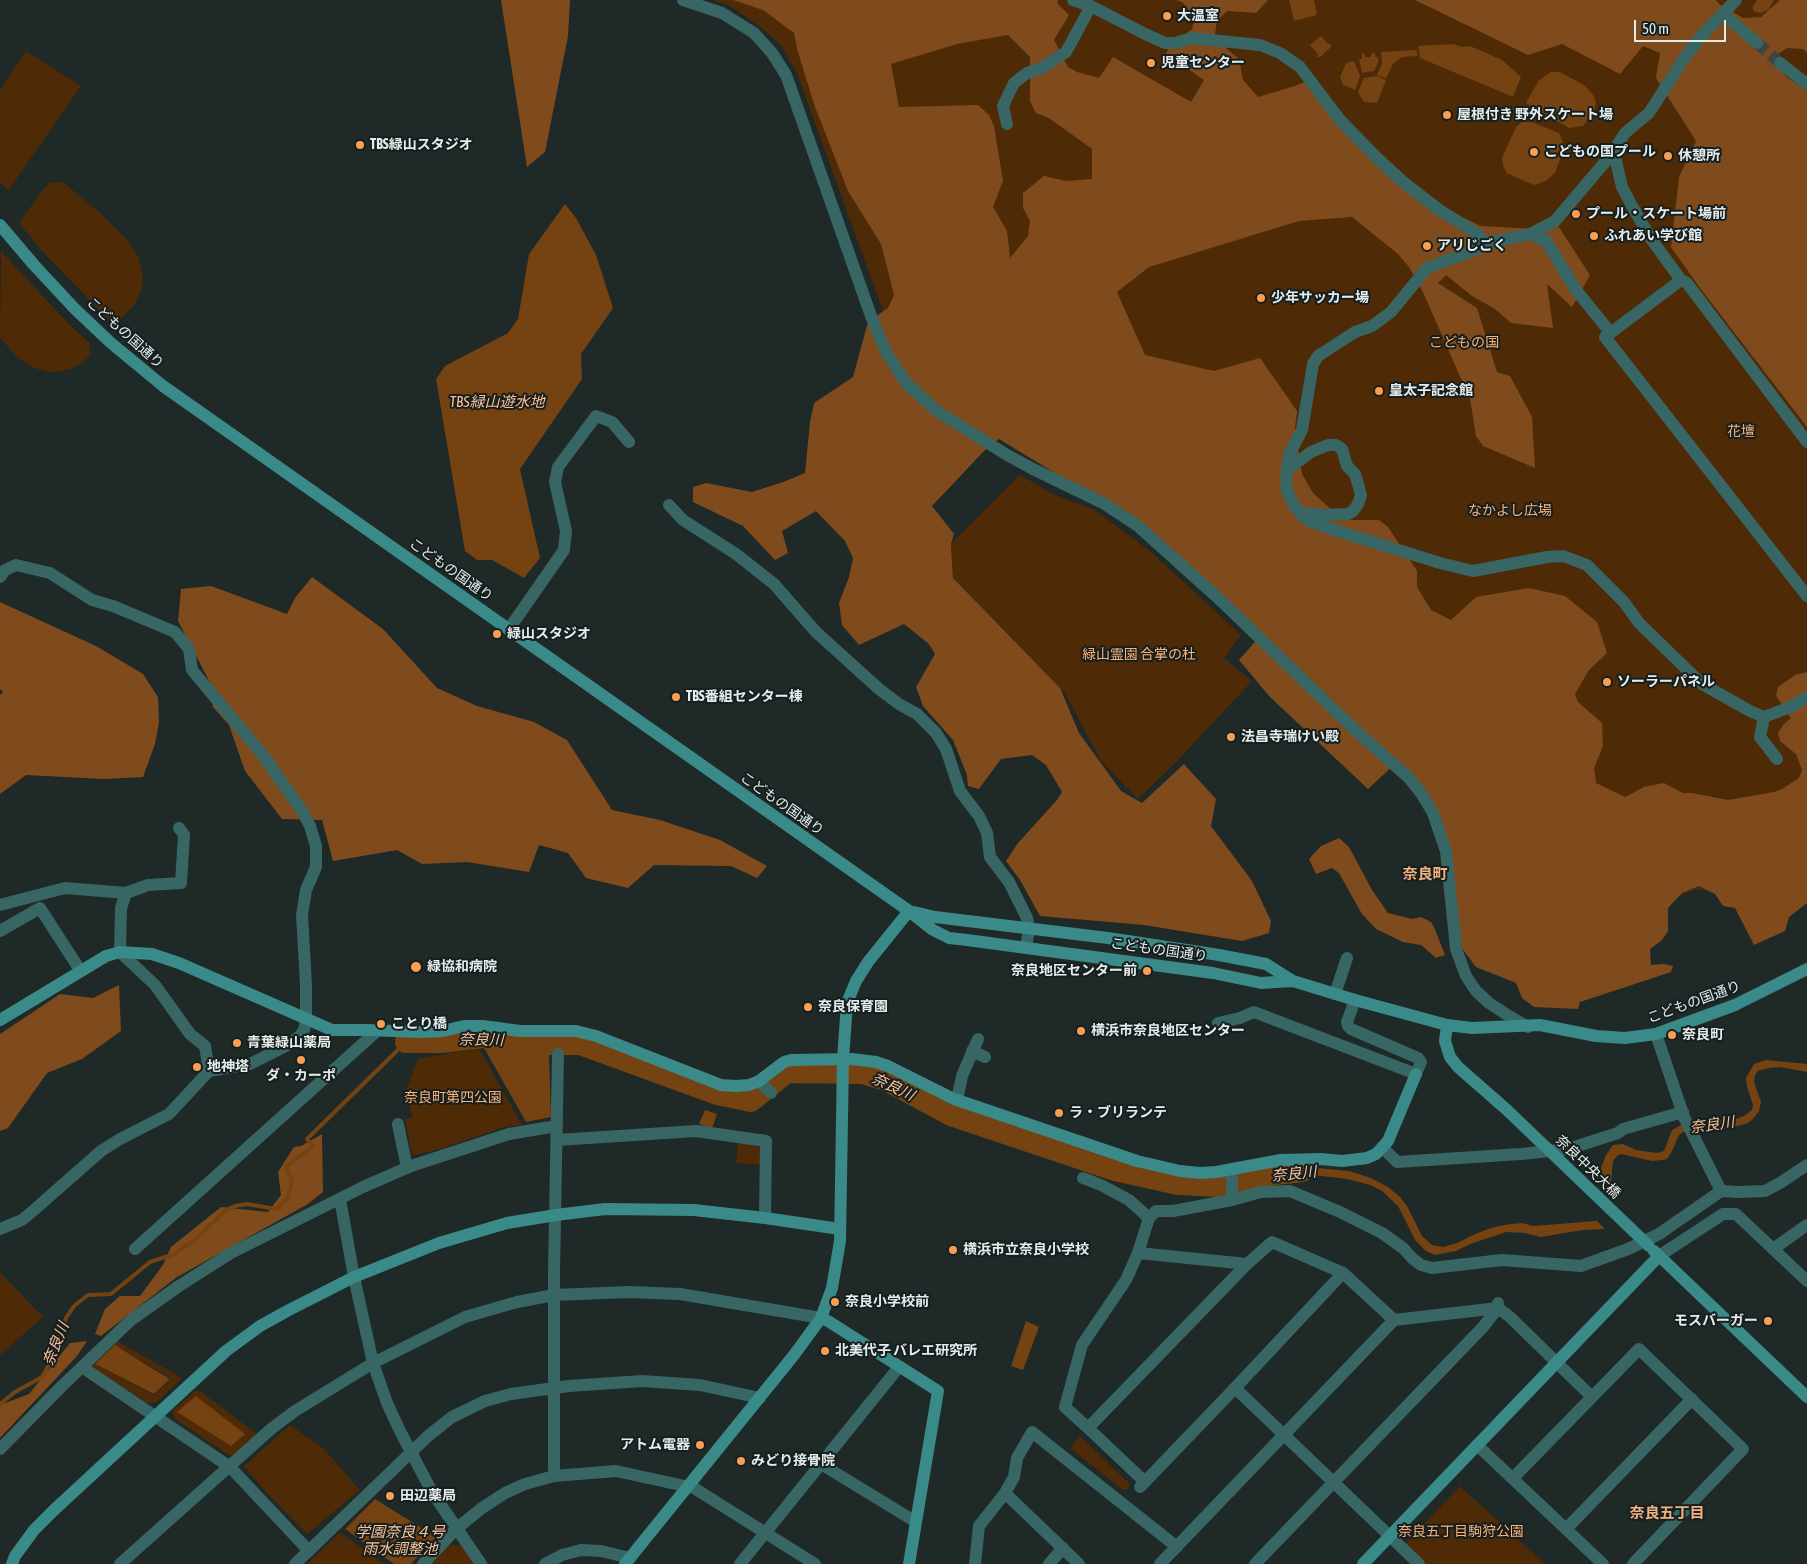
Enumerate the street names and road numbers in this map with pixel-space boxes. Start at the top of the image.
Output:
street label: こどもの国通り [83,294,167,372]
street label: こどもの国通り [406,535,496,605]
street label: こどもの国通り [737,769,827,839]
street label: こどもの国通り [1109,935,1209,965]
street label: こどもの国通り [1645,977,1743,1027]
street label: 奈良中央大橋 [1552,1132,1624,1202]

